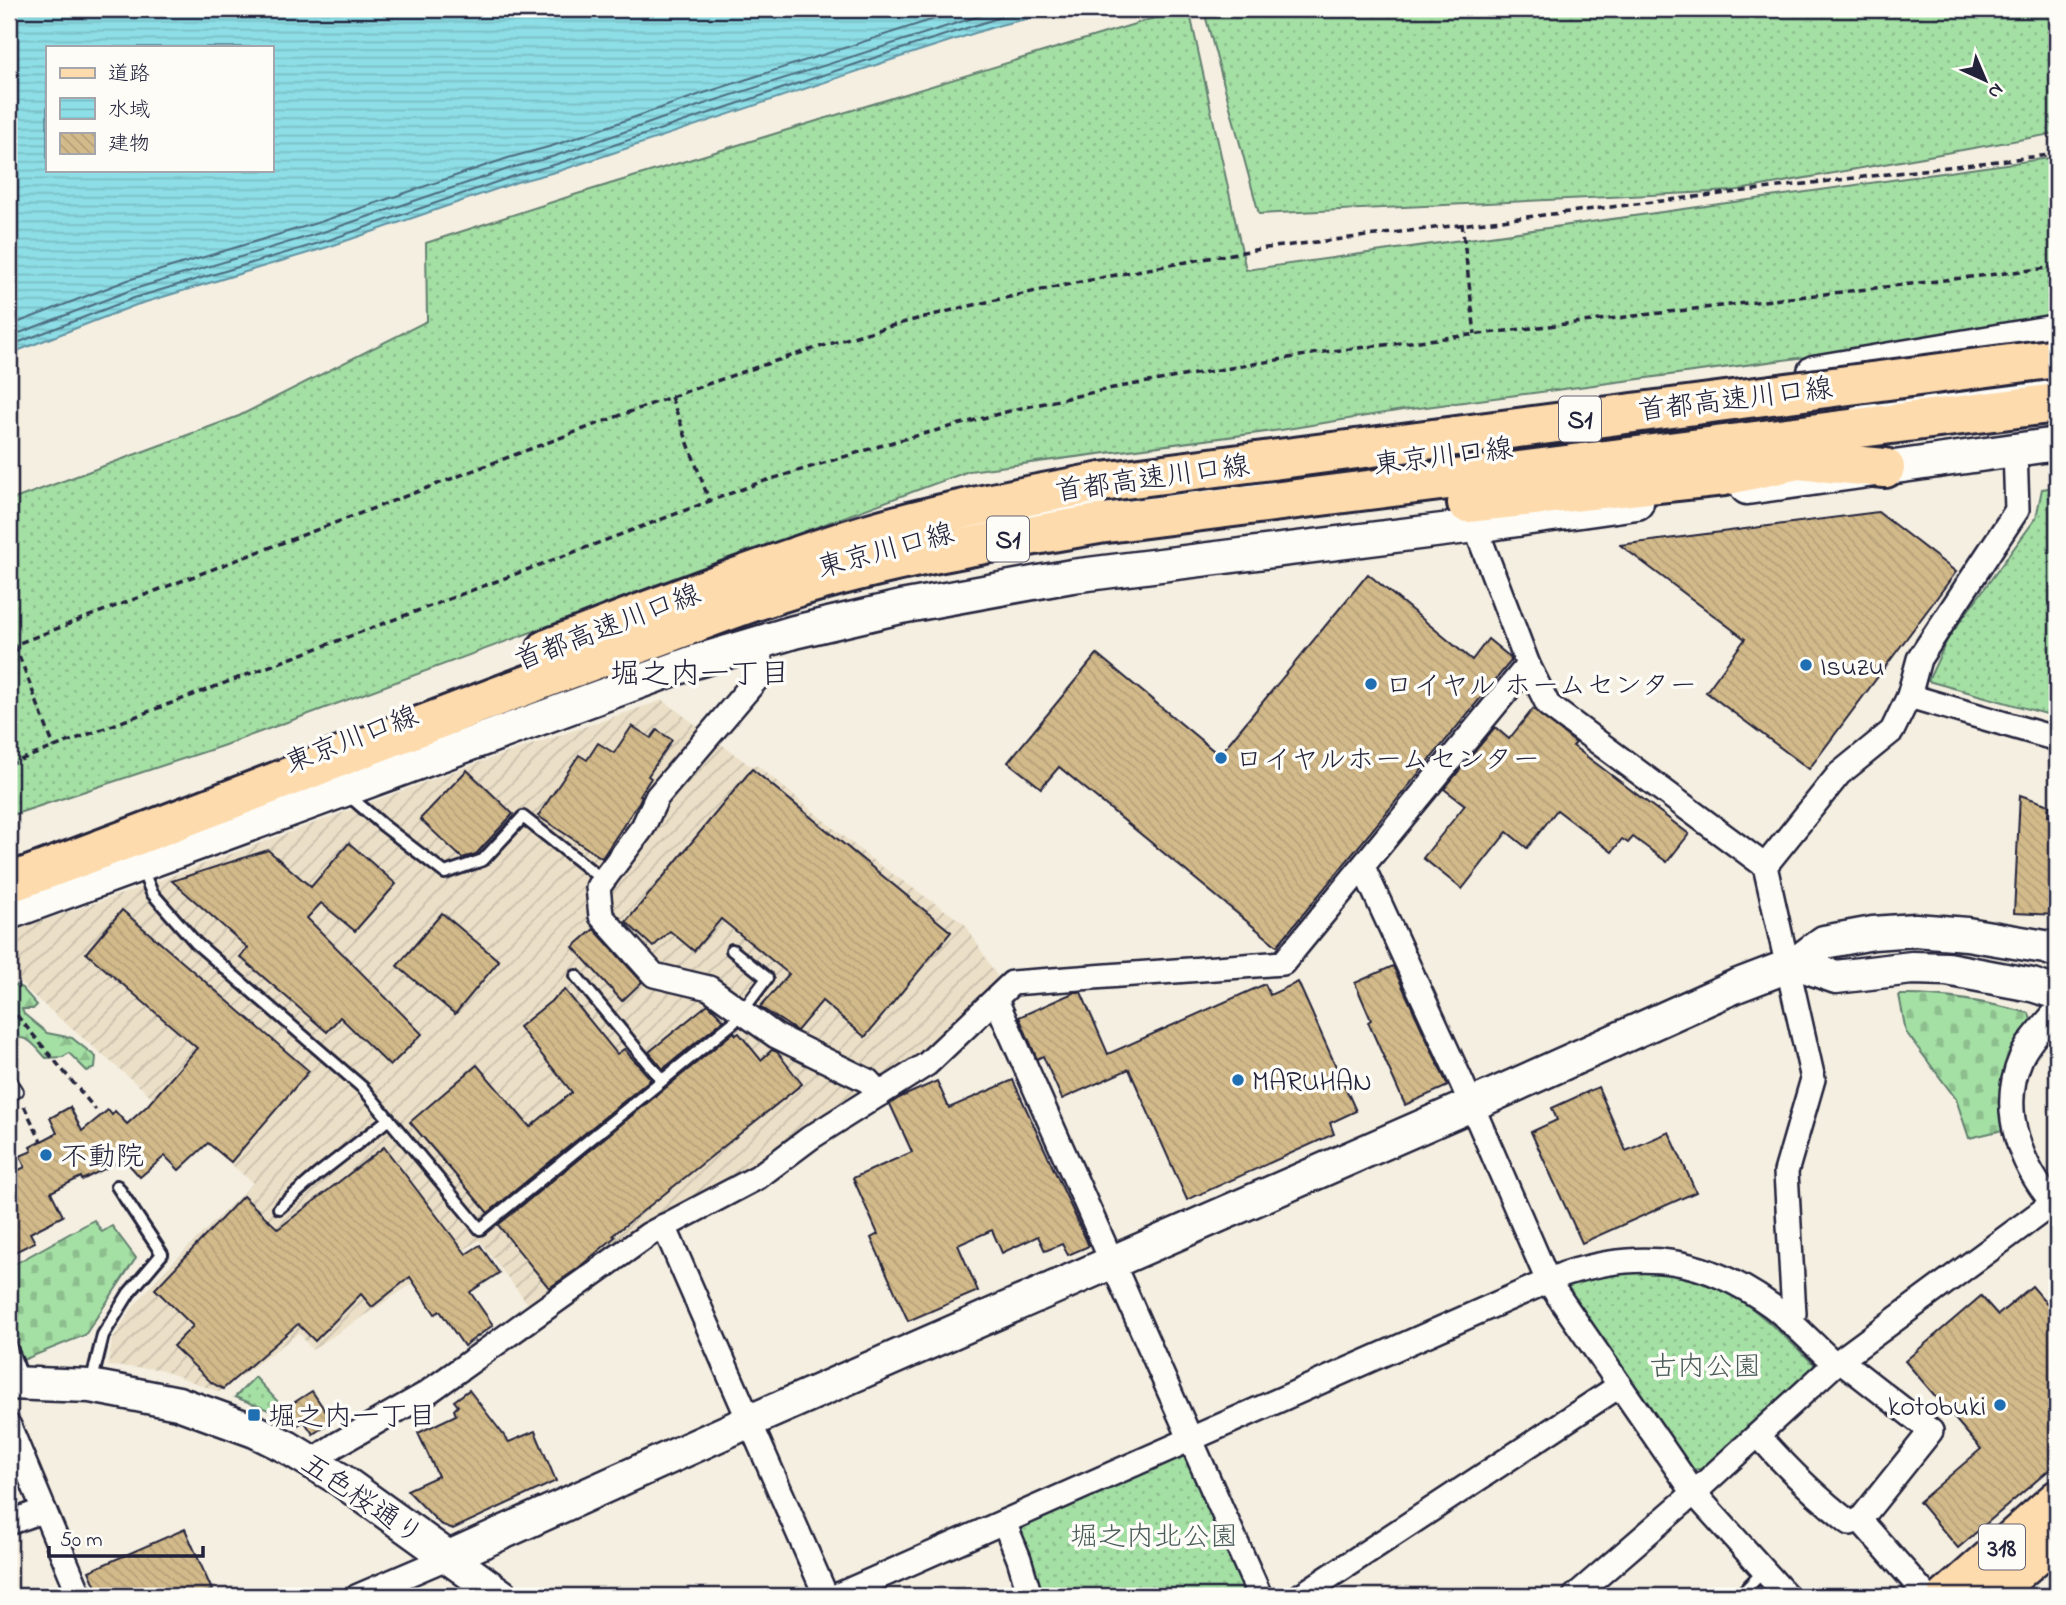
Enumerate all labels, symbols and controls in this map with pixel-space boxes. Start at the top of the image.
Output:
legend [46,46,273,172]
north arrow [1951,46,2021,116]
text: 道路 [108,60,150,90]
text: N [1981,76,2009,105]
text: 水域 [108,96,150,126]
text: 建物 [108,130,150,160]
street label: 首都高速川口線 [1636,369,1835,434]
road number: S1 [1559,396,1601,442]
street label: 東京川口線 [1371,430,1515,487]
street label: 首都高速川口線 [1053,447,1252,514]
street label: 東京川口線 [813,514,959,590]
road number: S1 [987,516,1029,562]
street label: 首都高速川口線 [509,575,707,684]
place label: Isuzu [1820,648,1884,689]
district label: 堀之内一丁目 [610,654,790,698]
marker: Isuzu [1798,657,1814,673]
place label: ロイヤル ホームセンター [1385,667,1697,708]
marker: ロイヤル ホームセンター [1363,676,1379,692]
street label: 東京川口線 [280,697,425,785]
place label: ロイヤルホームセンター [1235,741,1540,782]
marker: ロイヤルホームセンター [1213,750,1229,766]
place label: MARUHAN [1252,1063,1372,1104]
marker: MARUHAN [1230,1072,1246,1088]
place label: 不動院 [60,1138,144,1179]
marker: 不動院 [38,1147,54,1163]
park label: 古内公園 [1649,1348,1761,1389]
place label: kotobuki [1888,1388,1986,1429]
marker: kotobuki [1992,1397,2008,1413]
place label: 堀之内一丁目 [268,1398,436,1439]
marker: 堀之内一丁目 [246,1407,262,1423]
street label: 五色桜通り [292,1445,431,1557]
scale bar [49,1514,203,1558]
park label: 堀之内北公園 [1070,1518,1238,1559]
road number: 318 [1979,1524,2025,1570]
text: 50 m [60,1526,103,1556]

